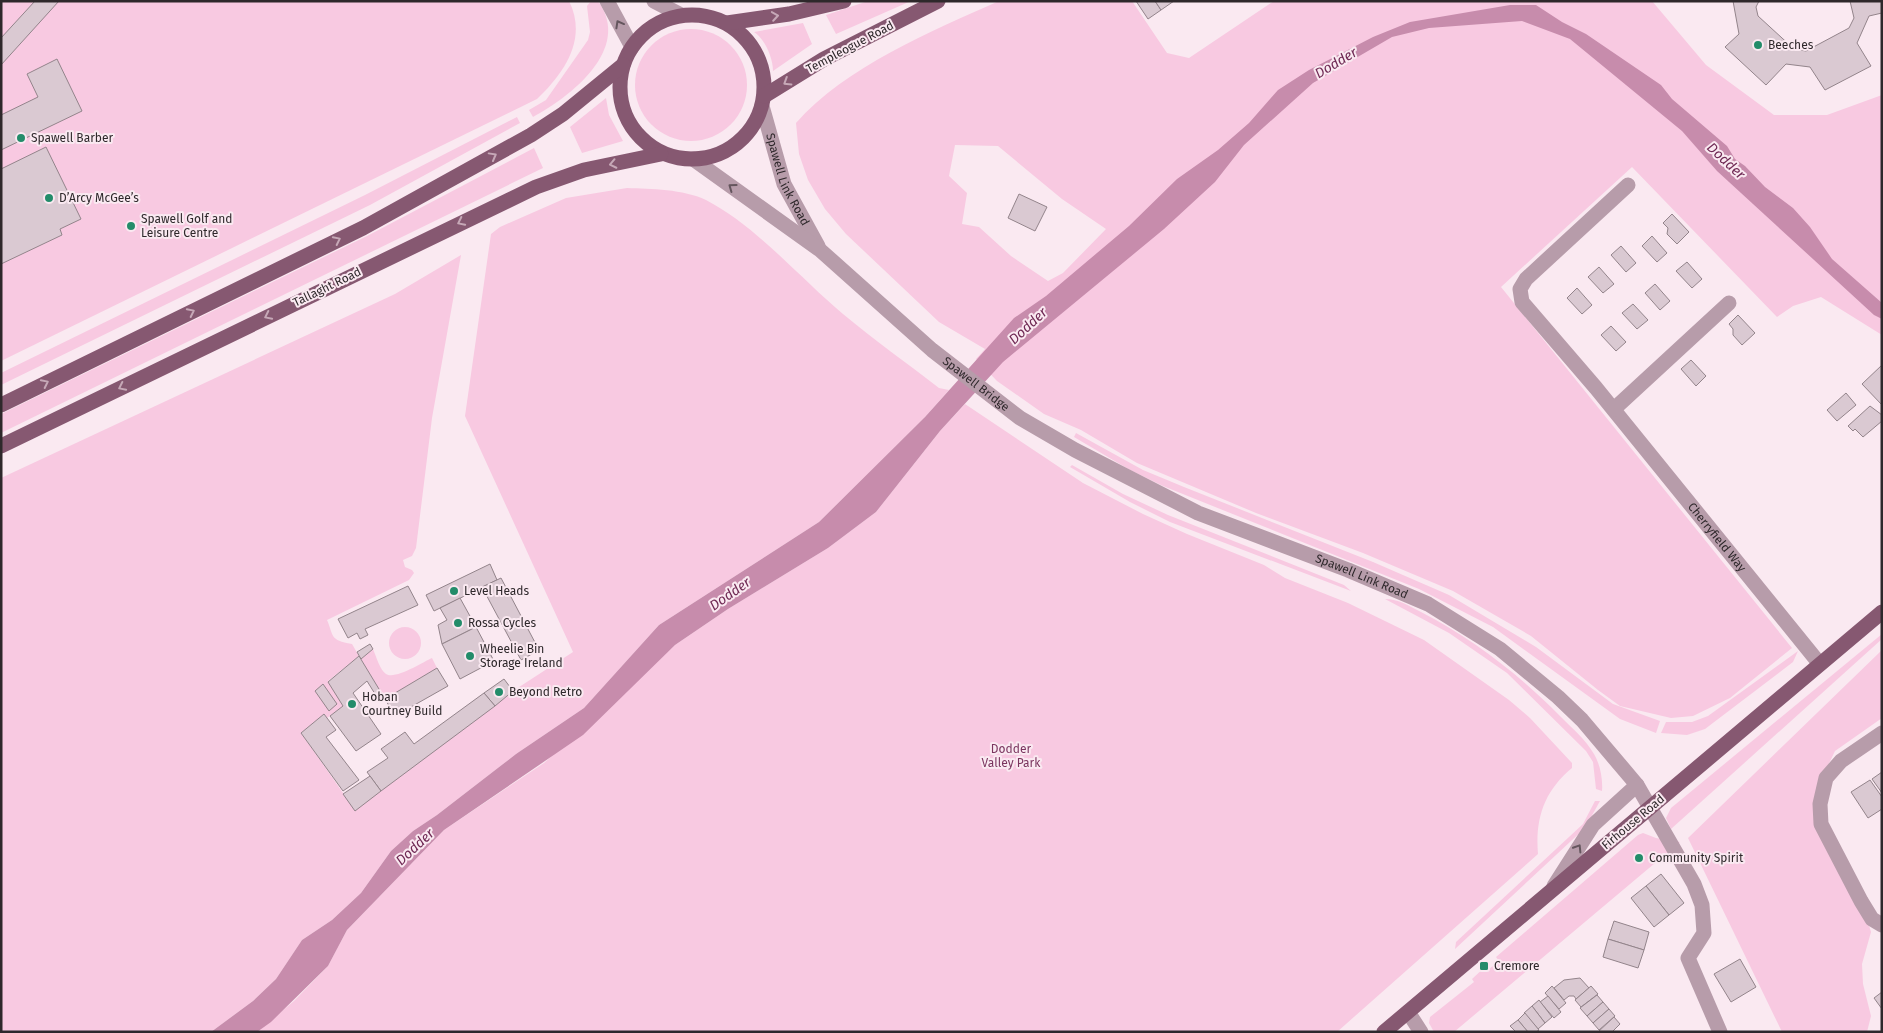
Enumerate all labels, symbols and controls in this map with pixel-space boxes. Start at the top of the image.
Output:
one-way arrow [771,11,779,22]
street label: Templeogue Road [804,18,896,76]
one-way arrow [615,20,625,29]
place label: Beeches [1768,38,1814,52]
marker: Beeches [1752,39,1764,51]
water label: Dodder [1312,44,1361,82]
one-way arrow [783,75,792,85]
place label: Spawell Barber [31,131,113,145]
marker: Spawell Barber [15,132,27,144]
street label: Spawell Link Road [763,132,812,228]
water label: Dodder [1703,139,1749,183]
one-way arrow [488,152,497,162]
one-way arrow [609,158,618,169]
one-way arrow [728,184,738,193]
place label: D’Arcy McGee’s [59,191,139,205]
marker: D’Arcy McGee’s [43,192,55,204]
place label: Spawell Golf and Leisure Centre [141,212,232,240]
one-way arrow [458,216,467,226]
marker: Spawell Golf and Leisure Centre [125,220,137,232]
one-way arrow [332,236,341,246]
street label: Tallaght Road [291,265,363,309]
water label: Dodder [1005,304,1051,348]
one-way arrow [186,308,195,318]
one-way arrow [264,310,273,320]
street label: Spawell Bridge [940,354,1012,414]
one-way arrow [40,379,49,390]
one-way arrow [118,381,127,391]
street label: Cherryfield Way [1685,500,1749,574]
street label: Spawell Link Road [1313,551,1410,602]
water label: Dodder [706,573,754,614]
place label: Level Heads [464,584,530,598]
marker: Level Heads [448,585,460,597]
place label: Rossa Cycles [468,616,536,630]
marker: Rossa Cycles [452,617,464,629]
place label: Wheelie Bin Storage Ireland [480,642,563,670]
marker: Wheelie Bin Storage Ireland [464,650,476,662]
place label: Beyond Retro [509,685,582,699]
marker: Beyond Retro [493,686,505,698]
place label: Hoban Courtney Build [362,690,442,718]
marker: Hoban Courtney Build [346,698,358,710]
park label: Dodder Valley Park [982,742,1041,770]
street label: Firhouse Road [1599,792,1667,852]
water label: Dodder [392,825,438,869]
one-way arrow [1572,845,1582,854]
place label: Community Spirit [1649,851,1744,865]
marker: Community Spirit [1633,852,1645,864]
place label: Cremore [1494,959,1539,973]
marker: Cremore [1478,960,1490,972]

